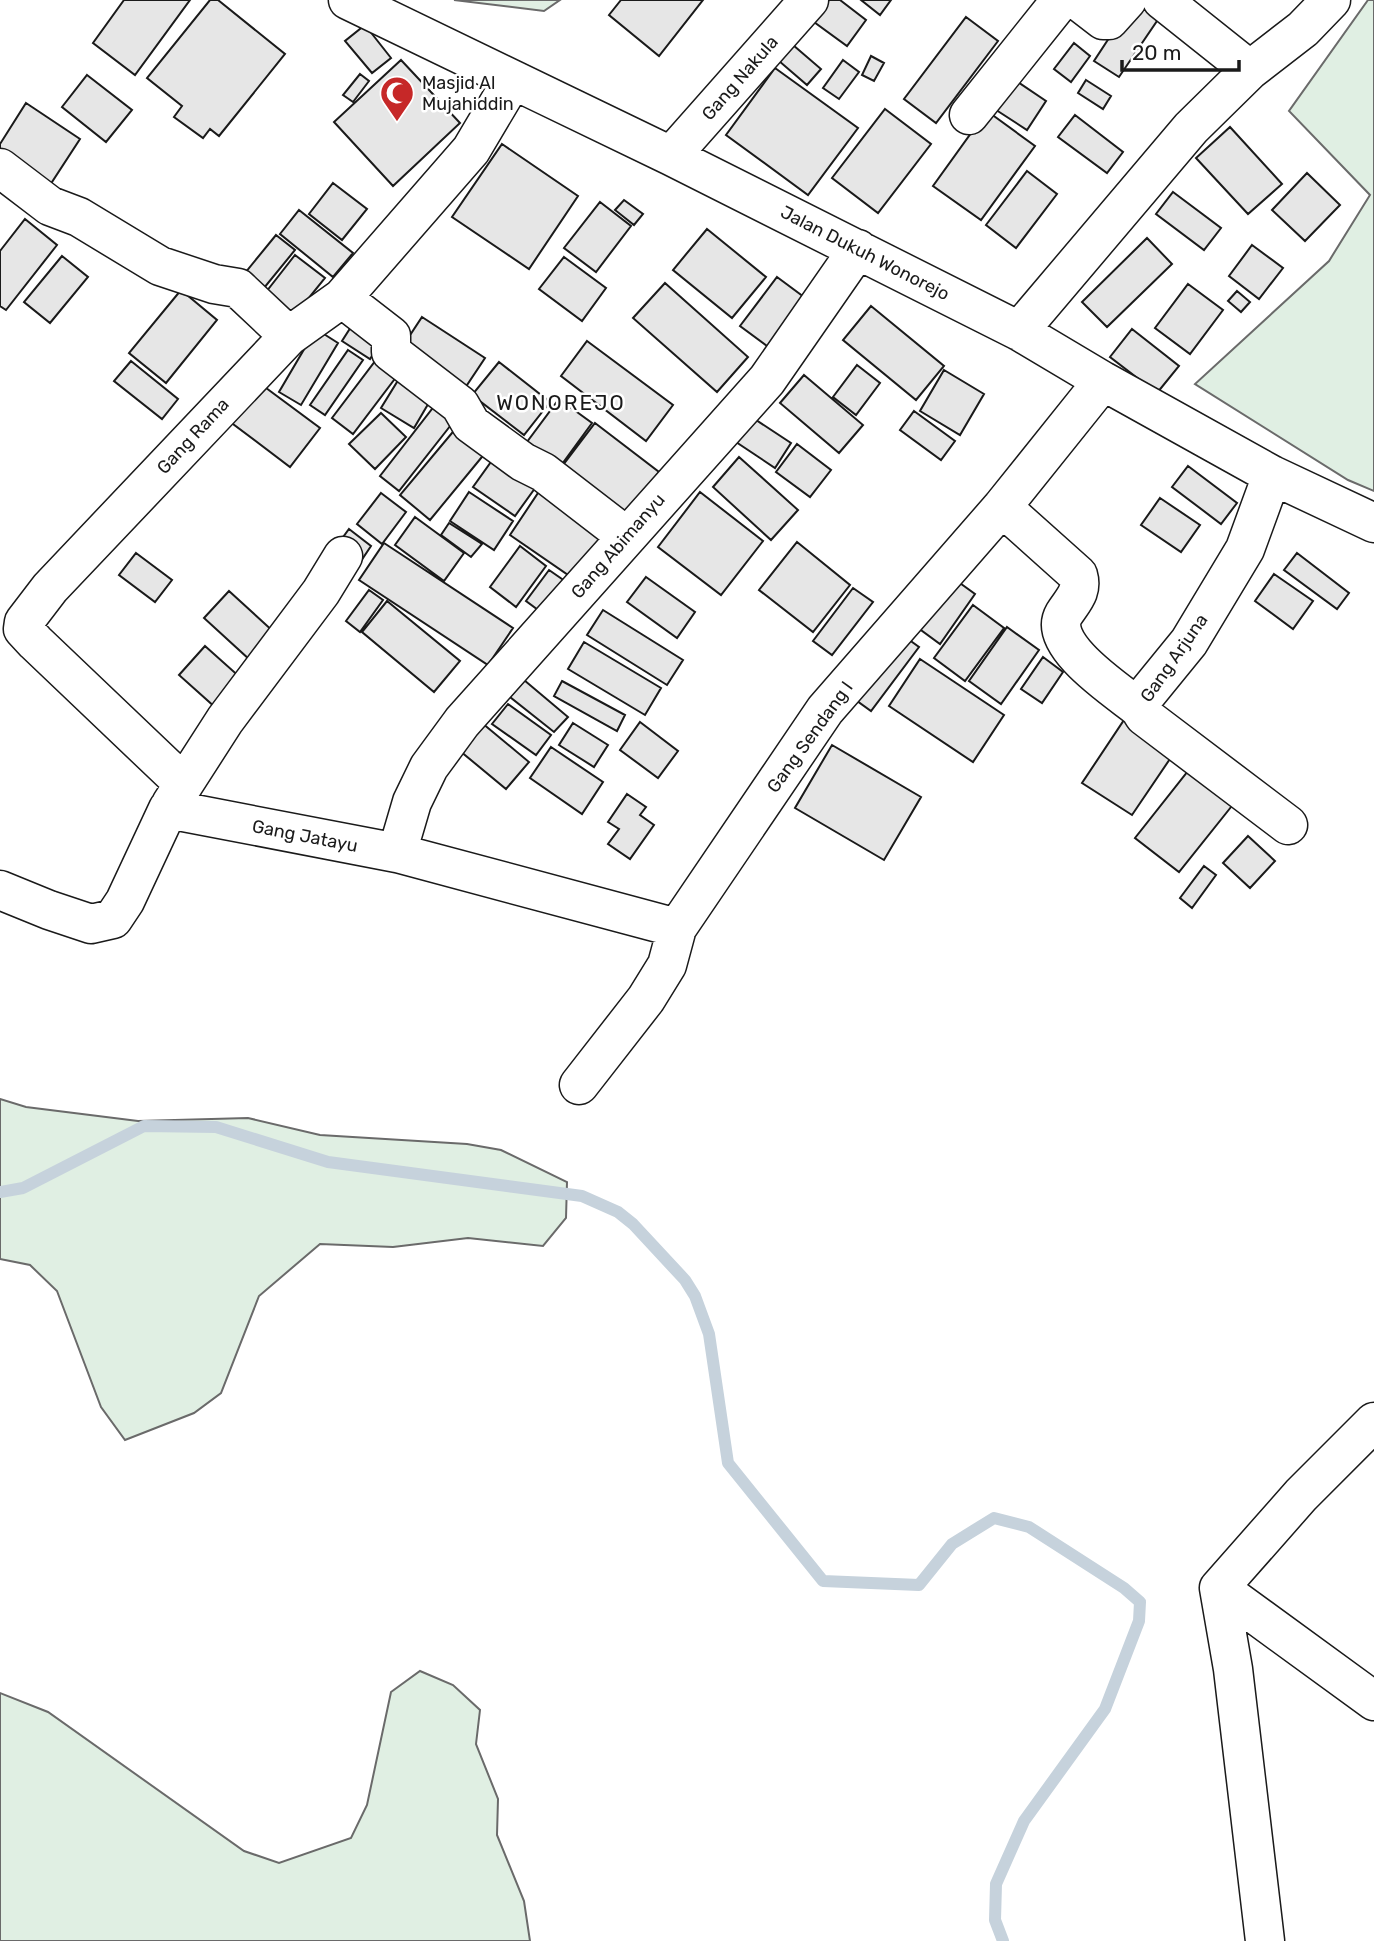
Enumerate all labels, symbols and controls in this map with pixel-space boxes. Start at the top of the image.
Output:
scale bar [1122,28,1239,72]
street label: Gang Nakula [697,31,783,125]
text: 20 m [1132,40,1181,65]
place label: Masjid Al Mujahiddin [422,72,514,115]
mosque icon: Masjid Al Mujahiddin [378,74,416,123]
street label: Jalan Dukuh Wonorejo [777,201,953,305]
district label: WONOREJO [496,390,626,415]
street label: Gang Rama [152,393,234,479]
street label: Gang Abimanyu [566,489,670,603]
street label: Gang Arjuna [1135,610,1213,706]
street label: Gang Sendang I [762,677,858,797]
street label: Gang Jatayu [250,815,360,857]

